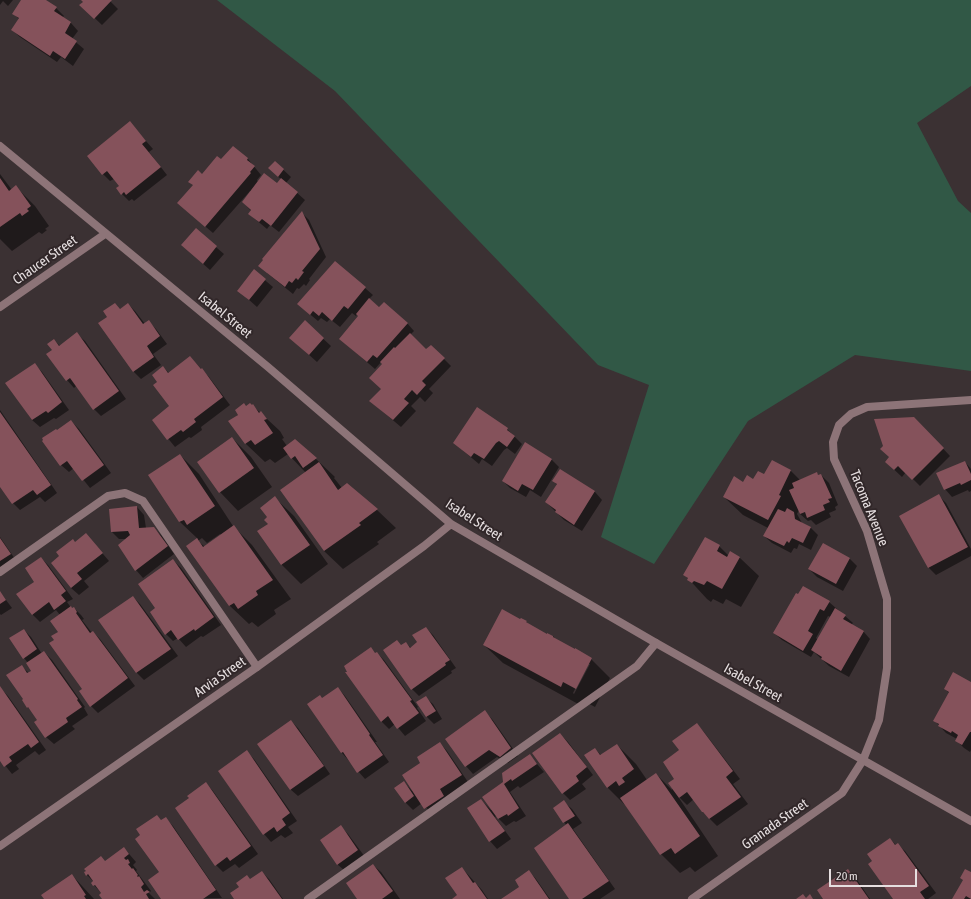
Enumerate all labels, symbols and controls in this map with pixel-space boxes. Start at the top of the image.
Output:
street label: Chaucer Street [10,232,80,288]
street label: Isabel Street [195,288,255,342]
street label: Tacoma Avenue [846,467,892,549]
street label: Isabel Street [442,495,506,545]
street label: Arvia Street [191,653,249,701]
street label: Isabel Street [721,660,785,706]
street label: Granada Street [739,795,811,853]
scale bar [831,861,919,887]
text: 20 m [836,869,858,883]

